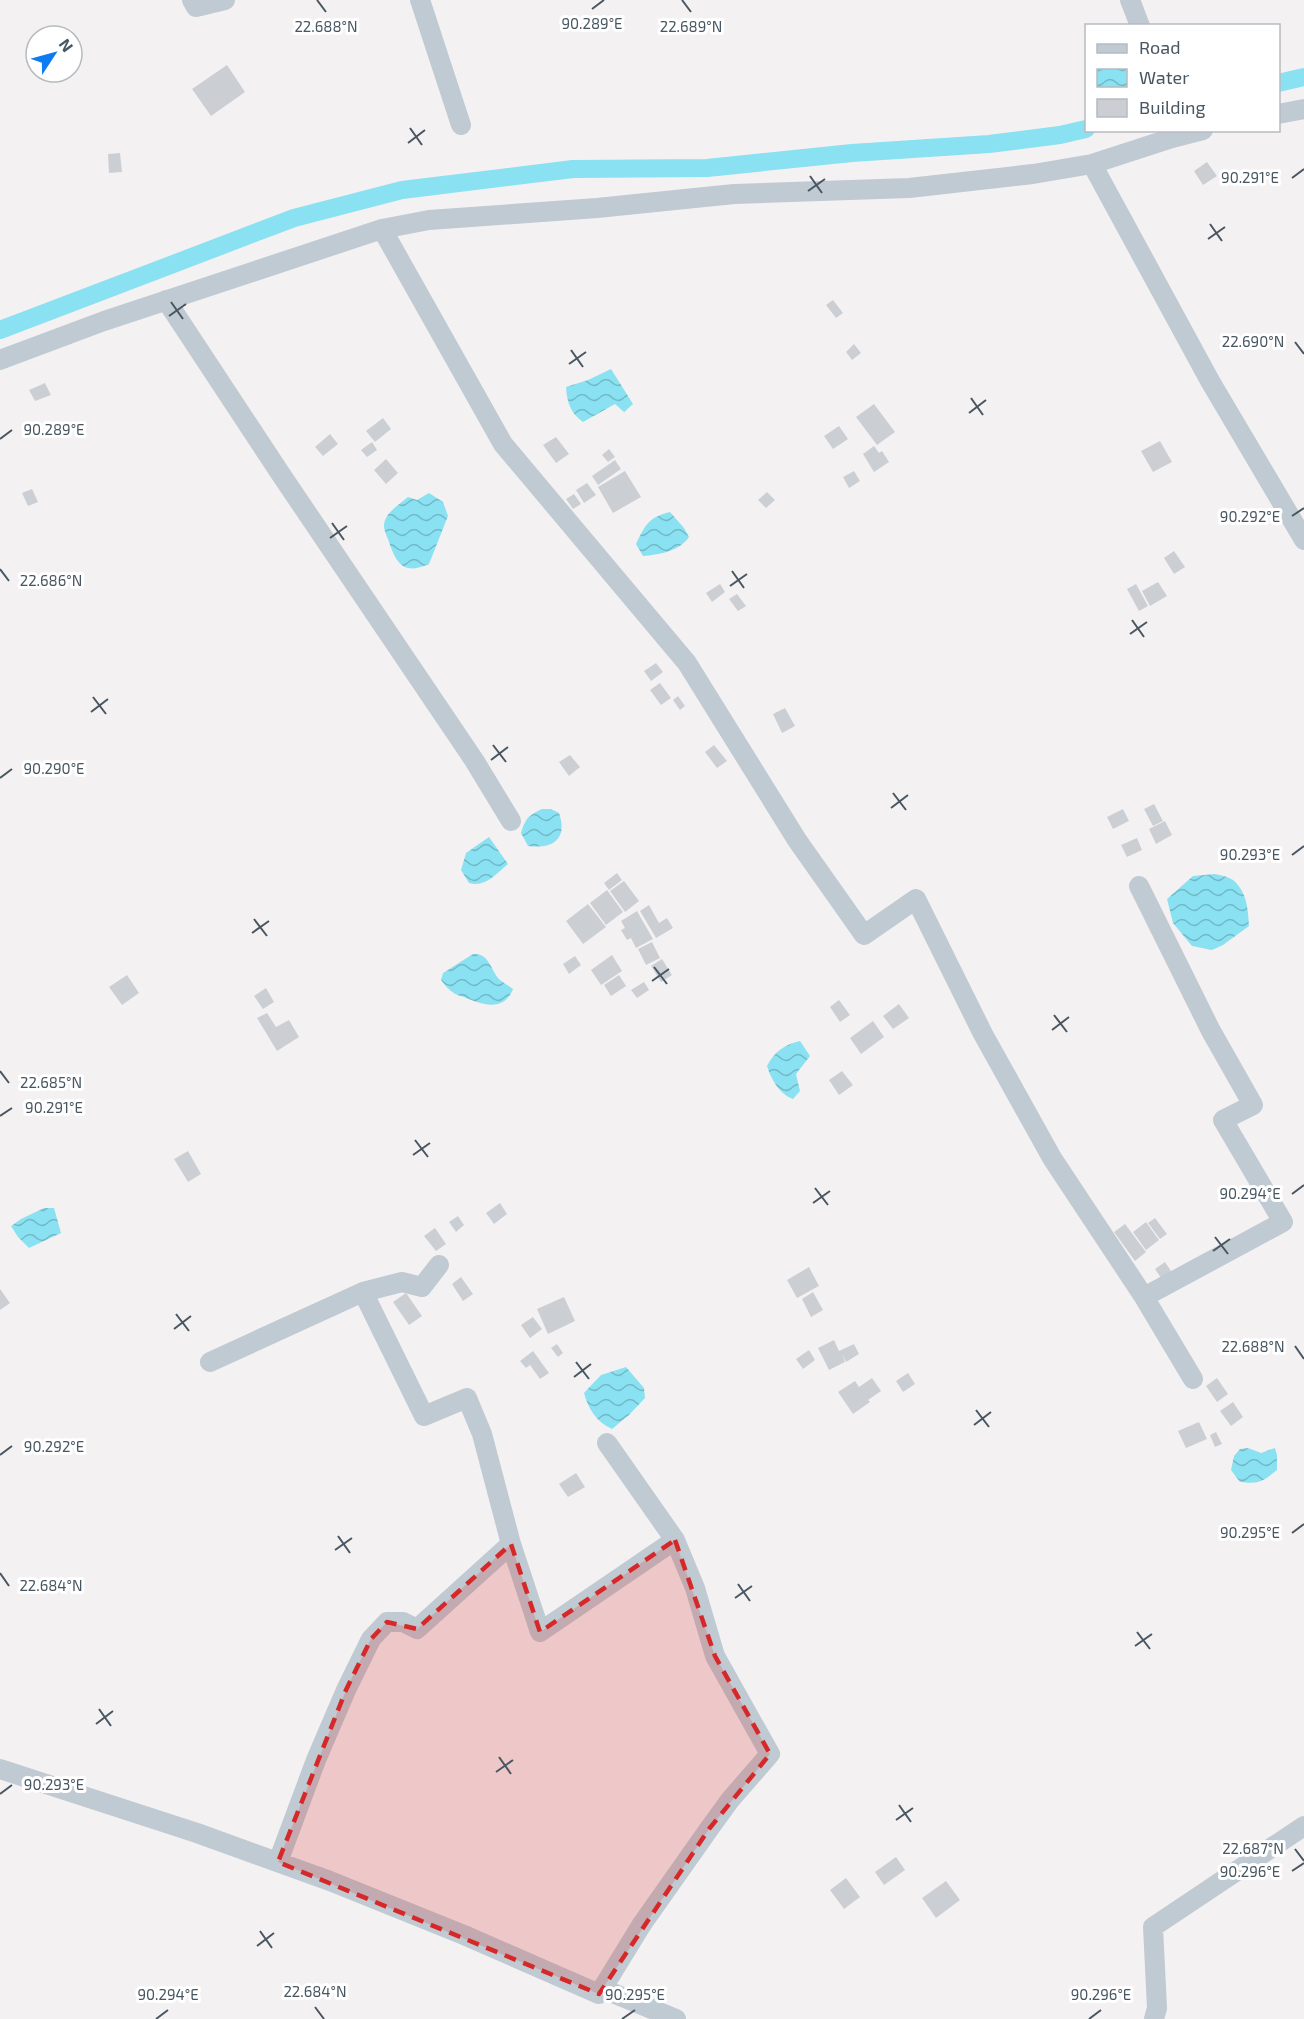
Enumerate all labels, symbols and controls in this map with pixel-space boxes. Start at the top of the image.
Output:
text: 90.289°E [561,14,623,32]
text: 22.688°N [294,17,358,35]
text: 22.689°N [660,17,722,35]
north arrow [24,24,84,84]
legend [1085,24,1280,132]
text: N [55,35,78,55]
text: Road [1139,36,1180,58]
text: Water [1139,66,1189,88]
text: Building [1139,96,1206,118]
text: 90.291°E [1221,168,1279,186]
text: 22.690°N [1222,332,1284,350]
text: 90.289°E [23,420,85,438]
text: 90.292°E [1220,507,1280,525]
text: 22.686°N [20,571,82,589]
text: 90.290°E [24,759,84,777]
text: 90.293°E [1220,845,1280,863]
text: 22.685°N [20,1073,82,1091]
text: 90.291°E [25,1098,83,1116]
text: 90.294°E [1219,1184,1281,1202]
text: 22.688°N [1221,1337,1285,1355]
text: 90.292°E [24,1437,84,1455]
text: 90.295°E [1220,1523,1280,1541]
text: 22.684°N [19,1576,83,1594]
text: 90.293°E [24,1775,84,1793]
text: 22.687°N [1222,1839,1284,1857]
text: 90.296°E [1220,1862,1280,1880]
text: 22.684°N [283,1982,347,2000]
text: 90.294°E [137,1985,199,2003]
text: 90.295°E [605,1985,665,2003]
text: 90.296°E [1071,1985,1131,2003]

